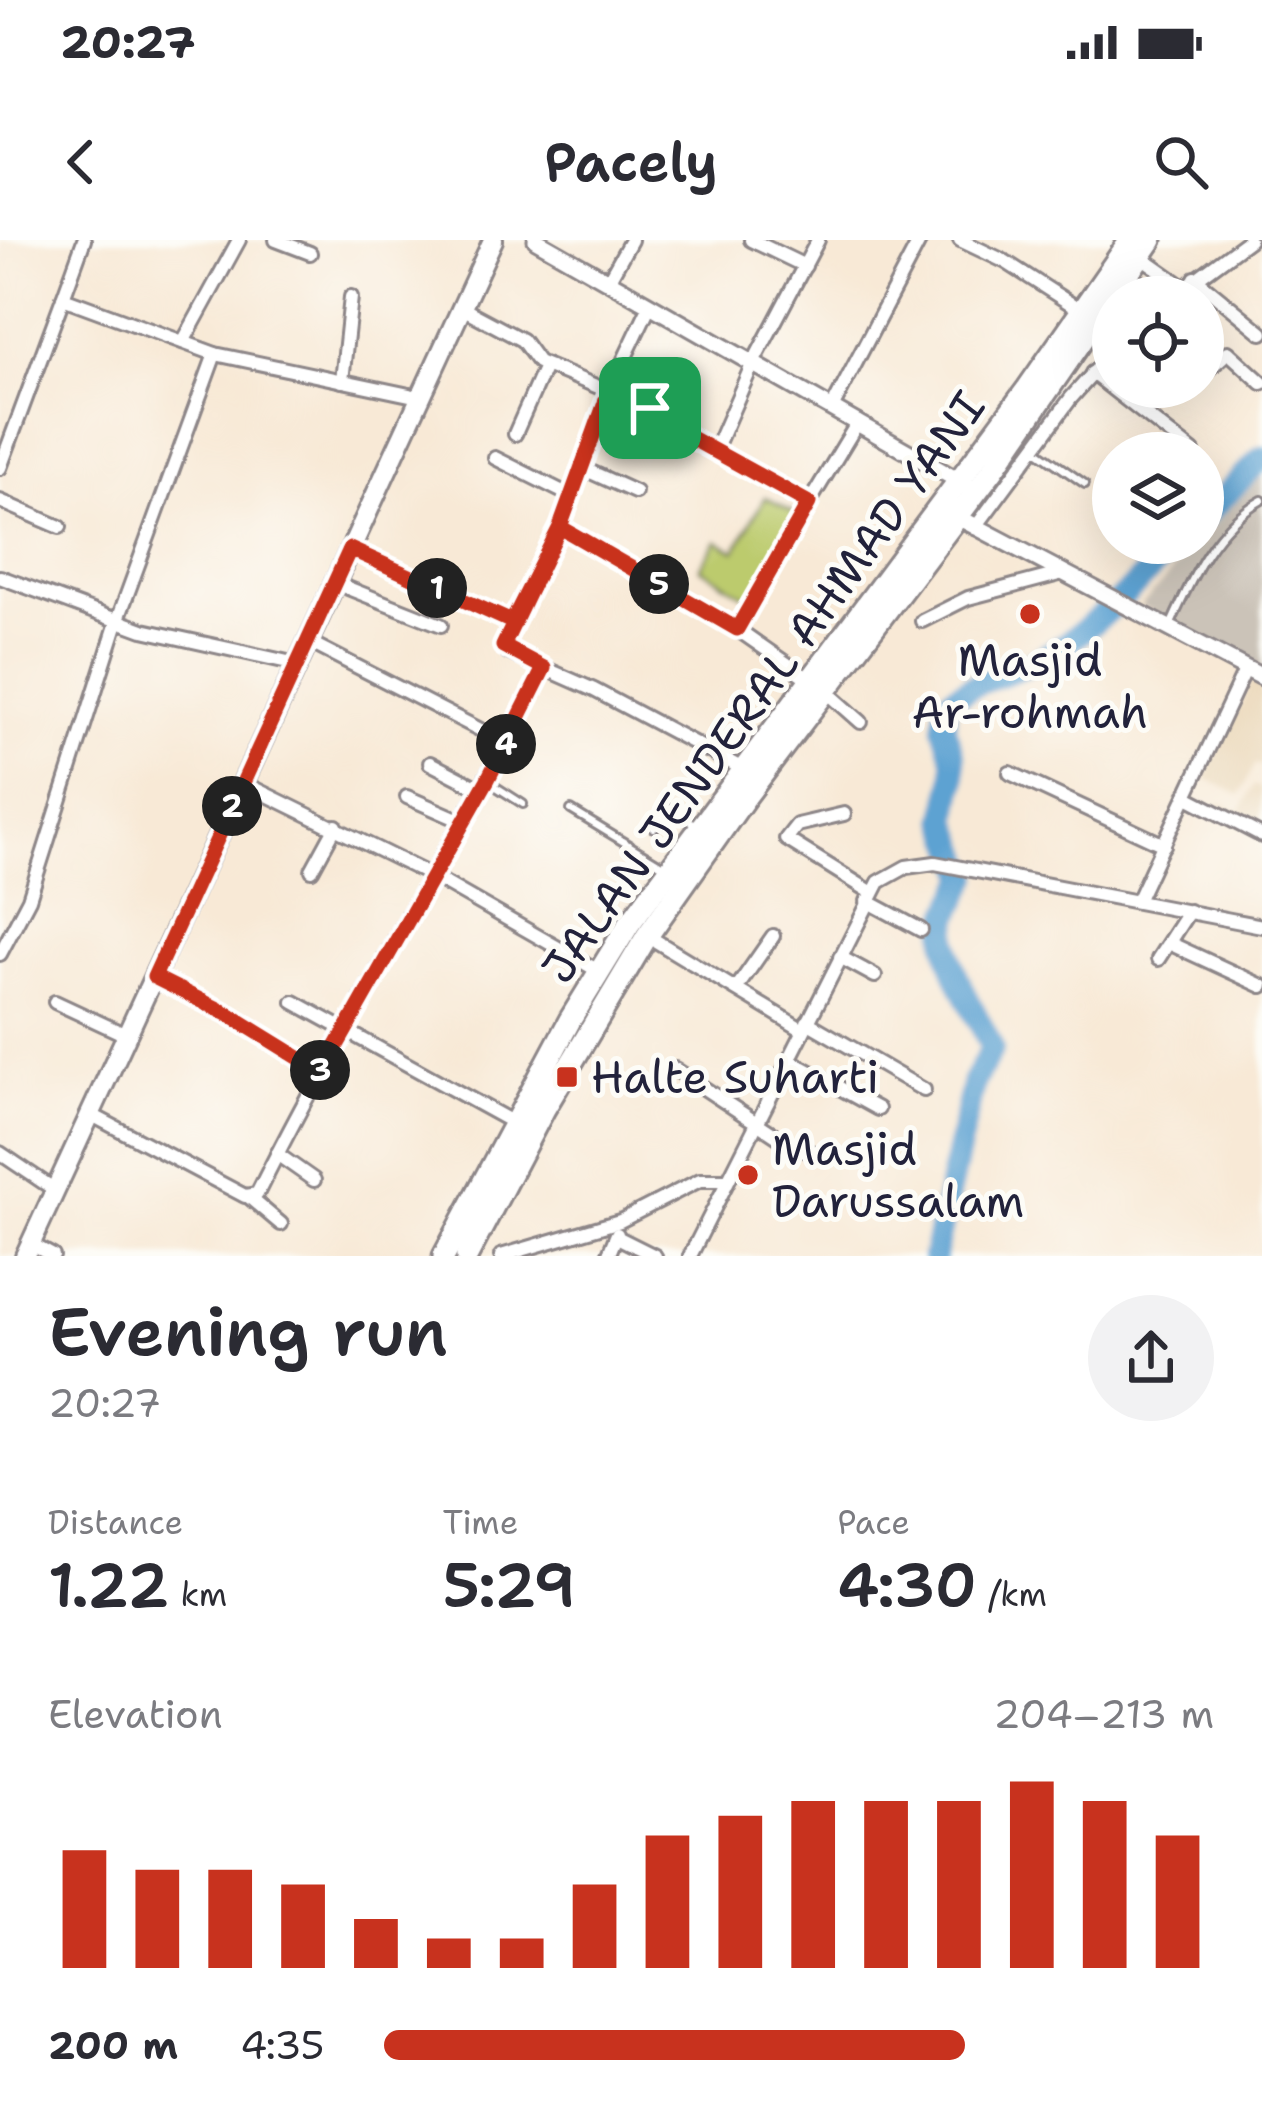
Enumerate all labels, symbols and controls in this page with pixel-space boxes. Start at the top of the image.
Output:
text: 20:27 [60,12,196,72]
text: Pacely [544,126,718,198]
icon: back [48,129,114,195]
icon: search [1148,129,1214,195]
map controls [1092,276,1224,564]
button: locate [1092,276,1224,408]
pin [599,357,701,459]
icon: arrive [617,375,683,441]
street label: JALAN JENDERAL AHMAD YANI [528,379,998,995]
button: layers [1092,432,1224,564]
pin: 5 [629,554,689,614]
pin: 1 [407,558,467,618]
text: 5 [649,561,669,606]
text: 1 [429,565,445,610]
marker: Masjid Ar-rohmah [1017,601,1043,627]
place label: Masjid Ar-rohmah [912,630,1148,742]
pin: 4 [476,714,536,774]
text: 4 [494,721,518,766]
pin: 2 [202,776,262,836]
text: 2 [220,783,244,828]
pin: 3 [290,1040,350,1100]
text: 3 [308,1047,332,1092]
place label: Halte Suharti [591,1047,879,1107]
marker: Halte Suharti [554,1064,580,1090]
place label: Masjid Darussalam [772,1119,1024,1231]
marker: Masjid Darussalam [735,1162,761,1188]
text: Evening run [48,1288,448,1376]
button: share [1088,1295,1214,1421]
text: 20:27 [48,1377,161,1429]
text: Distance [48,1500,183,1545]
text: Time [443,1500,518,1545]
text: Pace [837,1500,910,1545]
text: 1.22 [48,1545,169,1625]
text: 5:29 [443,1545,576,1625]
text: 4:30 [837,1545,977,1625]
text: km [169,1572,227,1617]
text: /km [977,1572,1047,1617]
text: Elevation [48,1688,223,1740]
text: 204–213 m [993,1688,1214,1740]
text: 200 m [48,2019,178,2071]
text: 4:35 [240,2019,324,2071]

